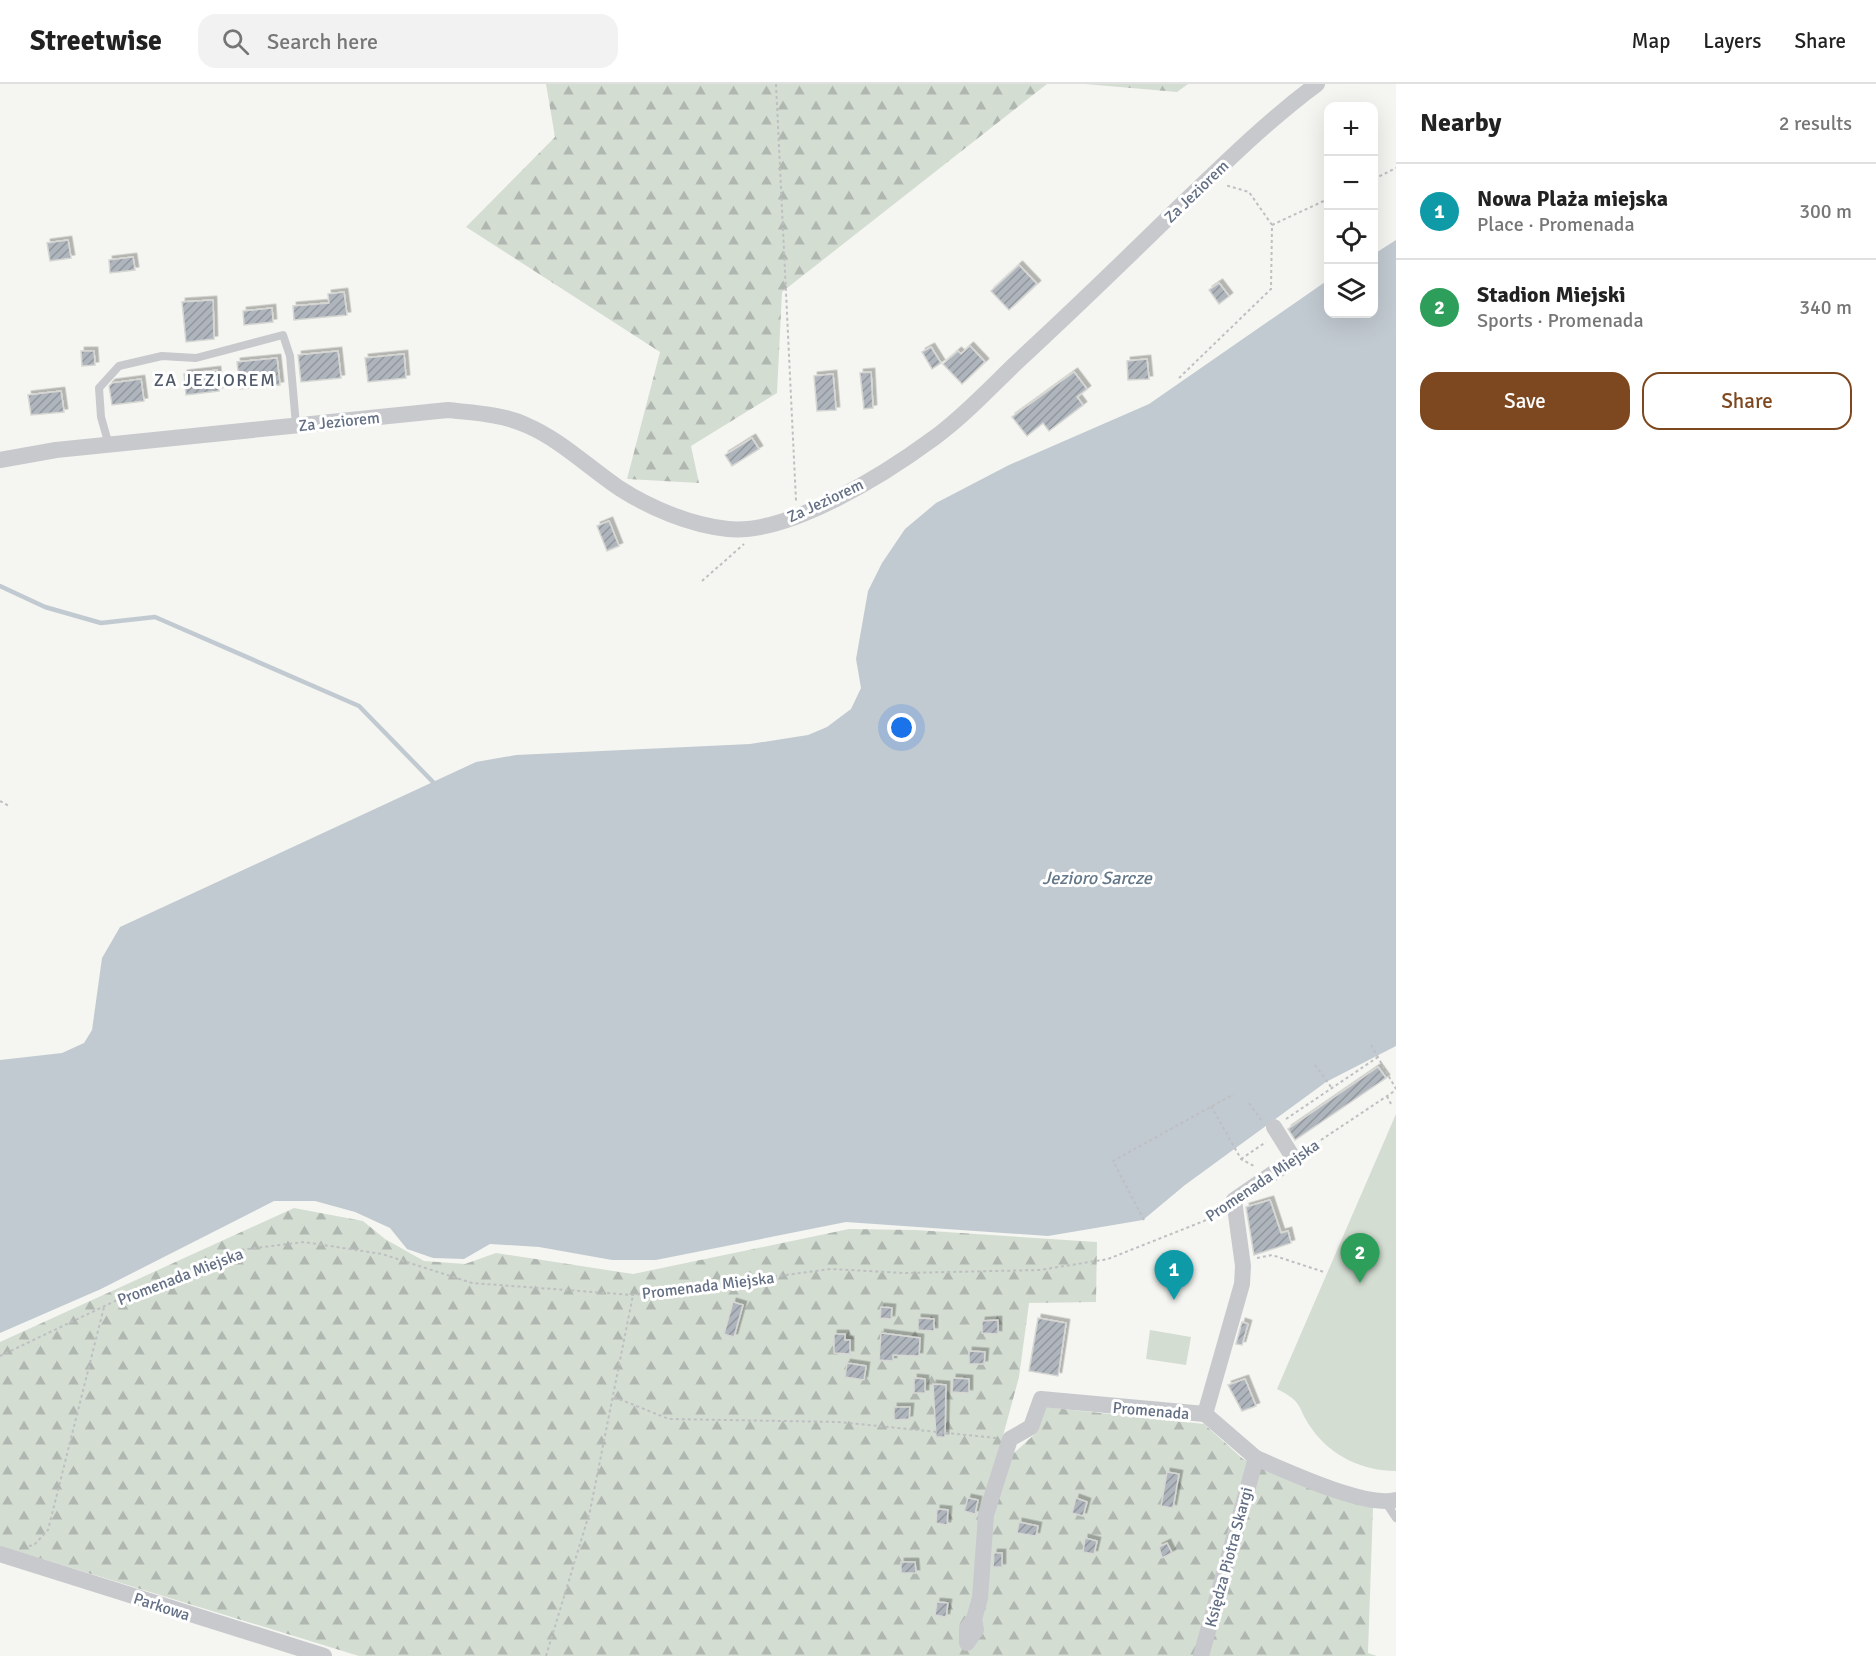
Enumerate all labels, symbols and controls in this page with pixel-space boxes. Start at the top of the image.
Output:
search box [198,14,618,68]
text: Streetwise [30,24,162,58]
icon: search [219,25,252,58]
text: Search here [267,28,378,55]
text: Map [1632,28,1670,54]
text: Layers [1703,28,1761,54]
text: Share [1794,28,1846,54]
map controls [1324,102,1378,318]
button: + [1324,102,1378,156]
text: Nearby [1420,107,1501,139]
text: 2 results [1779,111,1852,136]
street label: Za Jeziorem [1160,156,1233,227]
button: − [1324,156,1378,210]
text: Nowa Plaża miejska [1477,185,1668,212]
text: 1 [1434,199,1445,224]
text: 300 m [1799,199,1852,224]
button: locate [1324,210,1378,264]
text: Place · Promenada [1477,212,1635,237]
button: layers [1324,264,1378,318]
text: Stadion Miejski [1477,281,1626,308]
text: 2 [1434,295,1445,320]
text: 340 m [1799,295,1852,320]
text: Sports · Promenada [1477,308,1644,333]
district label: ZA JEZIOREM [154,369,276,391]
button: Save [1420,372,1630,430]
button: Share [1642,372,1852,430]
street label: Za Jeziorem [297,408,381,436]
street label: Za Jeziorem [784,475,867,527]
your location [887,713,916,742]
water label: Jezioro Sarcze [1042,867,1153,889]
street label: Promenada Miejska [1202,1135,1323,1226]
pin: 2 [1340,1234,1380,1283]
street label: Promenada Miejska [115,1244,246,1310]
pin: 1 [1154,1250,1194,1300]
street label: Promenada Miejska [641,1268,775,1304]
street label: Promenada [1112,1398,1190,1424]
street label: Księdza Piotra Skargi [1201,1485,1257,1630]
street label: Parkowa [131,1588,192,1625]

